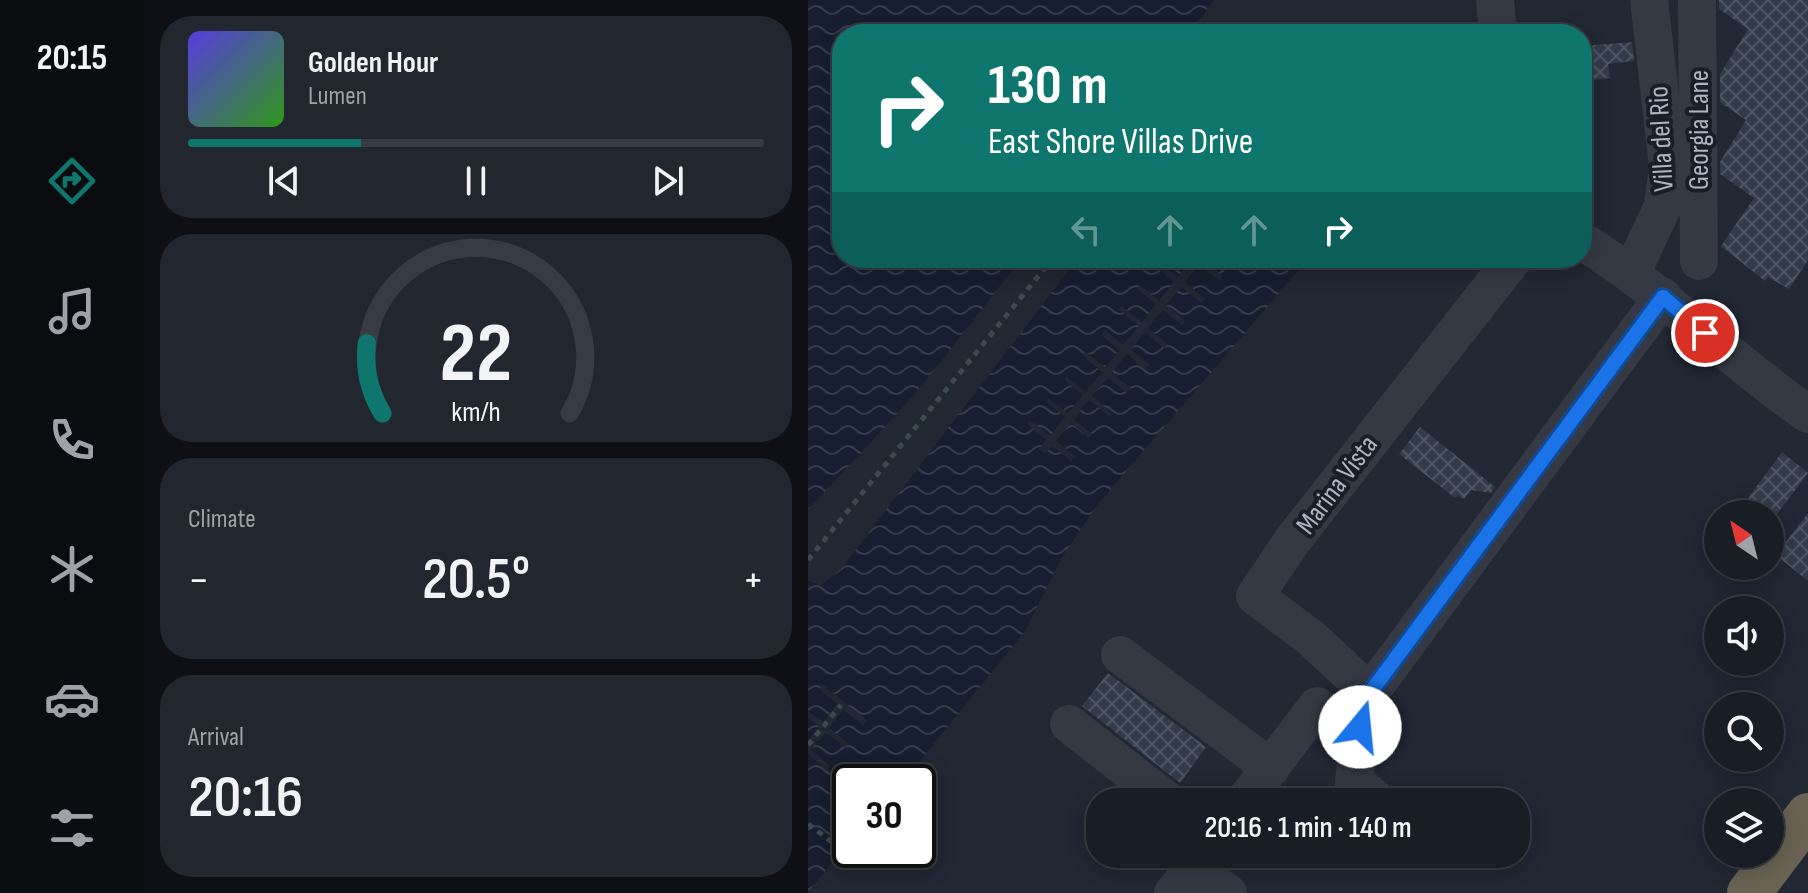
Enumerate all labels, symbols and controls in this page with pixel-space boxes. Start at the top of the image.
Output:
text: 20:15 [37,37,107,80]
text: Golden Hour [308,45,438,81]
text: 130 m [988,53,1108,120]
icon: right [856,56,960,160]
street label: Georgia Lane [1683,70,1716,190]
text: Lumen [308,81,367,112]
street label: Villa del Rio [1642,85,1681,193]
text: East Shore Villas Drive [988,121,1253,164]
icon: directions [44,153,100,209]
icon: previous [262,159,306,203]
icon: pause [454,159,498,203]
icon: next [646,159,690,203]
icon: left [1064,208,1108,252]
icon: ahead [1148,208,1192,252]
icon: ahead [1232,208,1276,252]
icon: right [1316,208,1360,252]
icon: music [44,283,100,339]
pin [1671,299,1739,367]
text: 22 [440,304,512,404]
icon: arrive [1683,311,1727,355]
text: km/h [451,395,501,430]
icon: phone [44,412,100,468]
street label: Marina Vista [1289,429,1385,541]
north arrow [1704,500,1784,580]
map controls [1704,500,1784,868]
text: Climate [188,504,256,535]
icon: climate [44,541,100,597]
text: 20.5° [422,544,530,616]
text: − [188,554,210,607]
text: + [742,554,764,607]
button: sound [1704,596,1784,676]
icon: car [44,671,100,727]
position arrow [1318,685,1402,769]
button: search [1704,692,1784,772]
text: Arrival [188,722,244,753]
text: 20:16 [188,762,303,834]
speed limit sign: 30 [832,764,936,868]
button: layers [1704,788,1784,868]
icon: filters [44,800,100,856]
text: 20:16 · 1 min · 140 m [1204,810,1412,846]

